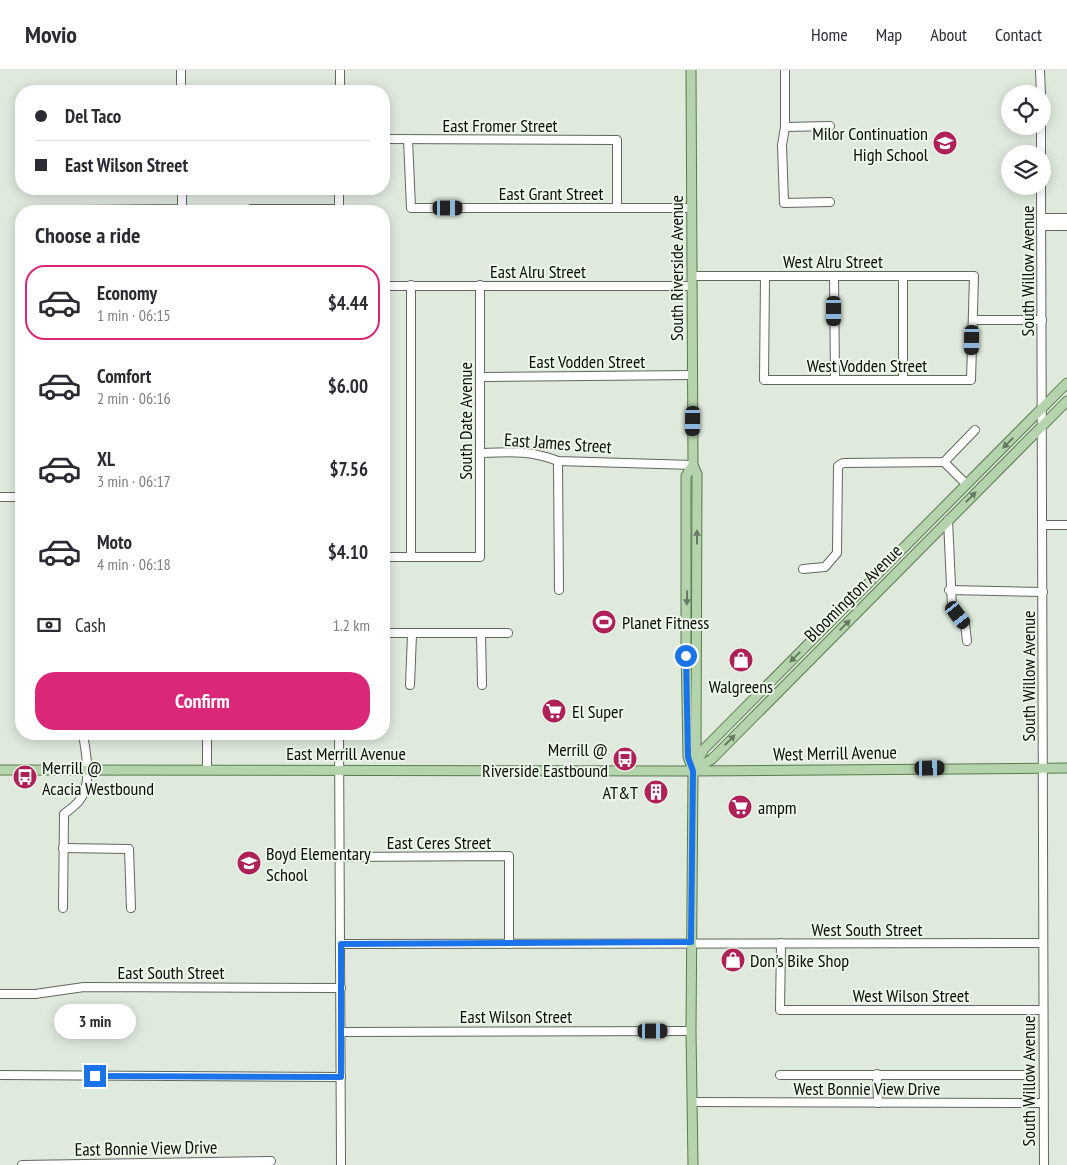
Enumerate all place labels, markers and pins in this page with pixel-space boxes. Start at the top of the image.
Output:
place label: Milor Continuation High School [812,122,929,166]
school or university icon: Milor Continuation High School [932,130,958,156]
sports icon: Planet Fitness [591,609,617,635]
place label: Planet Fitness [622,611,709,634]
shop icon: Walgreens [728,647,754,673]
place label: Walgreens [709,675,773,698]
supermarket icon: El Super [541,698,567,724]
place label: El Super [572,700,624,723]
place label: Merrill @ Riverside Eastbound [482,738,608,782]
bus stop icon: Merrill @ Riverside Eastbound [612,746,638,772]
place label: Merrill @ Acacia Westbound [42,756,154,800]
bus stop icon: Merrill @ Acacia Westbound [12,764,38,790]
building icon: AT&T [643,779,669,805]
place label: AT&T [603,781,638,804]
supermarket icon: ampm [727,794,753,820]
place label: ampm [758,796,796,819]
place label: Boyd Elementary School [266,842,371,886]
school or university icon: Boyd Elementary School [236,850,262,876]
shop icon: Don's Bike Shop [720,947,746,973]
place label: Don's Bike Shop [750,949,849,972]

